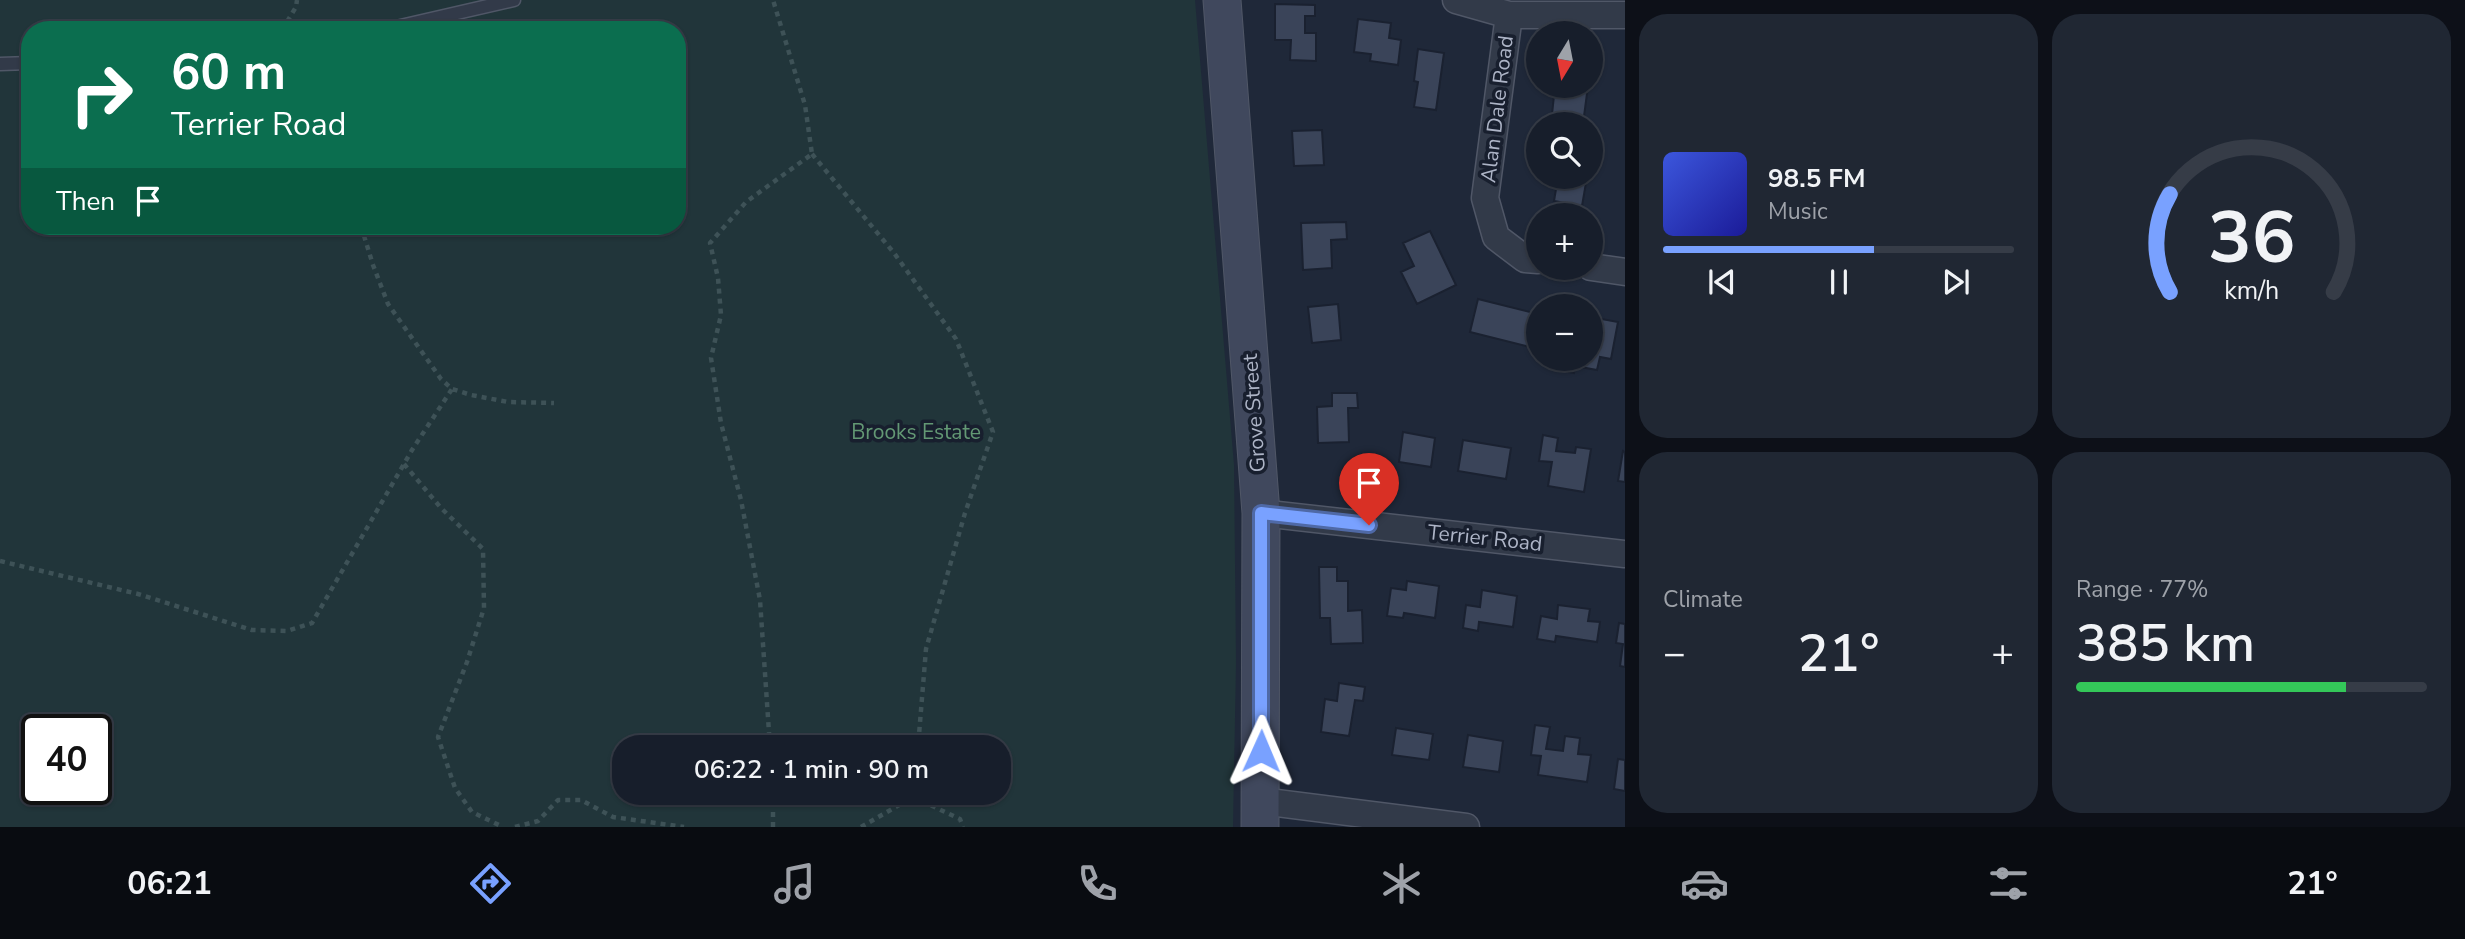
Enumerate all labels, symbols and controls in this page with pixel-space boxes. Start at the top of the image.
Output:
north arrow [1526,21,1603,98]
map controls [1526,21,1603,371]
street label: Alan Dale Road [1474,34,1520,184]
text: 60 m [171,39,286,106]
icon: right [56,49,147,140]
text: Terrier Road [171,103,346,146]
button: search [1526,112,1603,189]
text: 98.5 FM [1768,161,1865,196]
icon: arrive [129,182,167,220]
text: Then [56,184,115,219]
text: 36 [2208,189,2295,289]
text: Music [1768,196,1828,227]
button: + [1526,203,1603,280]
icon: previous [1703,263,1741,301]
icon: pause [1820,263,1858,301]
icon: next [1937,263,1975,301]
text: km/h [2224,274,2279,308]
button: − [1526,294,1603,371]
street label: Grove Street [1236,352,1272,473]
park label: Brooks Estate [851,418,981,446]
pin [1339,453,1399,525]
icon: arrive [1350,464,1388,502]
street label: Terrier Road [1426,518,1544,558]
text: Range · 77% [2076,574,2208,605]
text: Climate [1663,584,1743,615]
text: 385 km [2076,608,2255,679]
text: 21° [1798,618,1879,689]
text: − [1663,628,1686,679]
text: + [1991,628,2014,679]
speed limit sign: 40 [21,714,112,805]
position arrow [1224,714,1298,788]
text: 06:22 · 1 min · 90 m [694,752,929,787]
icon: directions [466,859,515,908]
icon: music [770,859,819,908]
icon: phone [1073,859,1122,908]
icon: climate [1377,859,1426,908]
icon: car [1680,859,1729,908]
icon: filters [1984,859,2033,908]
text: 06:21 [127,862,212,905]
text: 21° [2287,862,2338,905]

